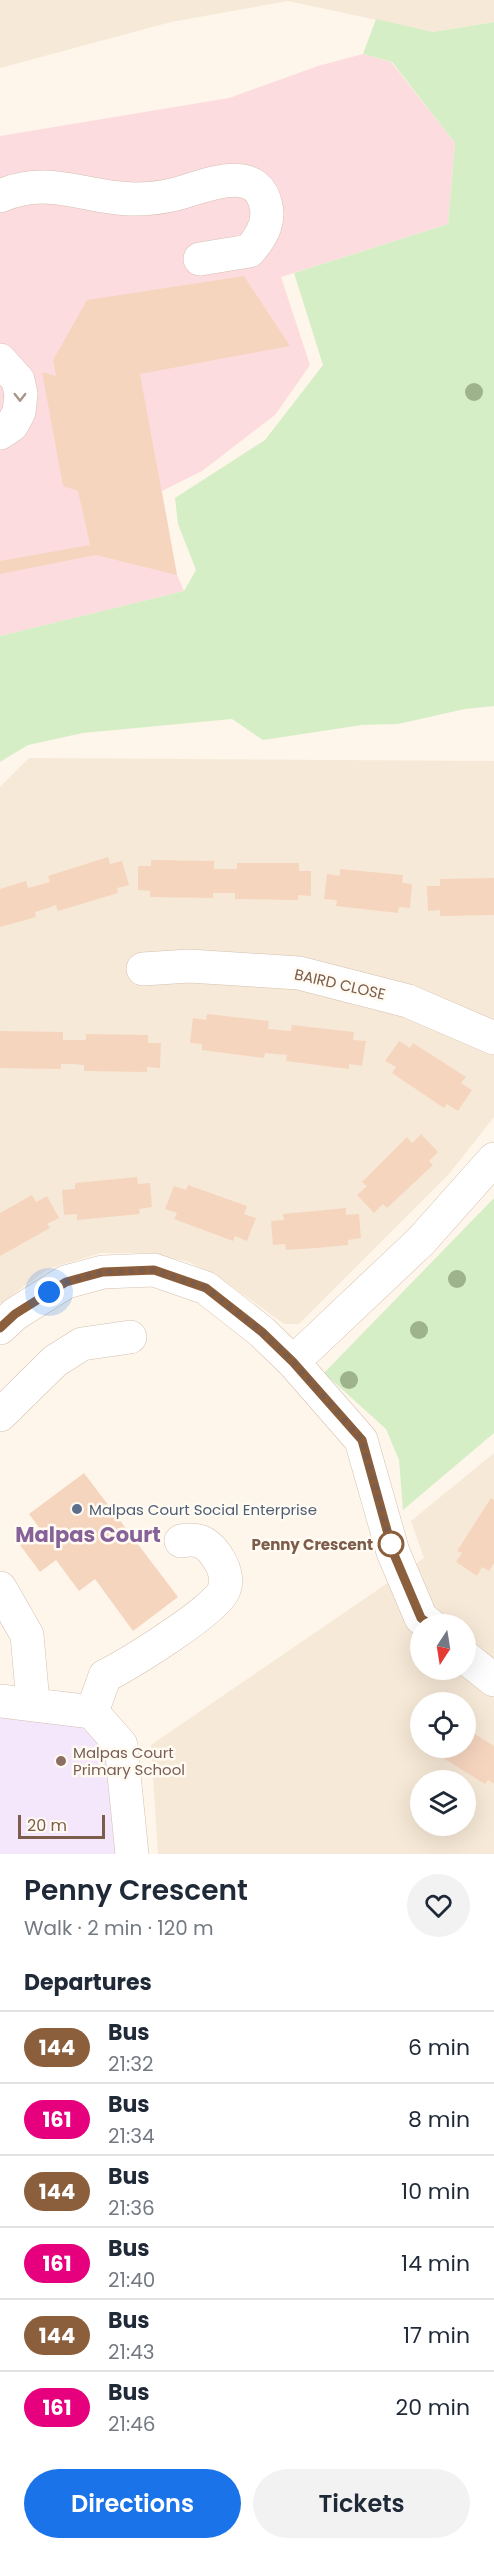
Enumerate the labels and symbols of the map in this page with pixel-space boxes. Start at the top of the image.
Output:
one-way arrow [13,393,26,402]
street label: BAIRD CLOSE [292,963,388,1005]
your location [34,1277,64,1307]
place label: Malpas Court Social Enterprise [89,1499,317,1520]
marker: Malpas Court Social Enterprise [70,1502,84,1516]
district label: Malpas Court [15,1520,161,1549]
marker: Penny Crescent [378,1531,404,1557]
place label: Penny Crescent [252,1534,373,1555]
north arrow [410,1614,476,1680]
place label: Malpas Court Primary School [73,1742,185,1780]
marker: Malpas Court Primary School [54,1754,68,1768]
scale bar [18,1812,105,1840]

